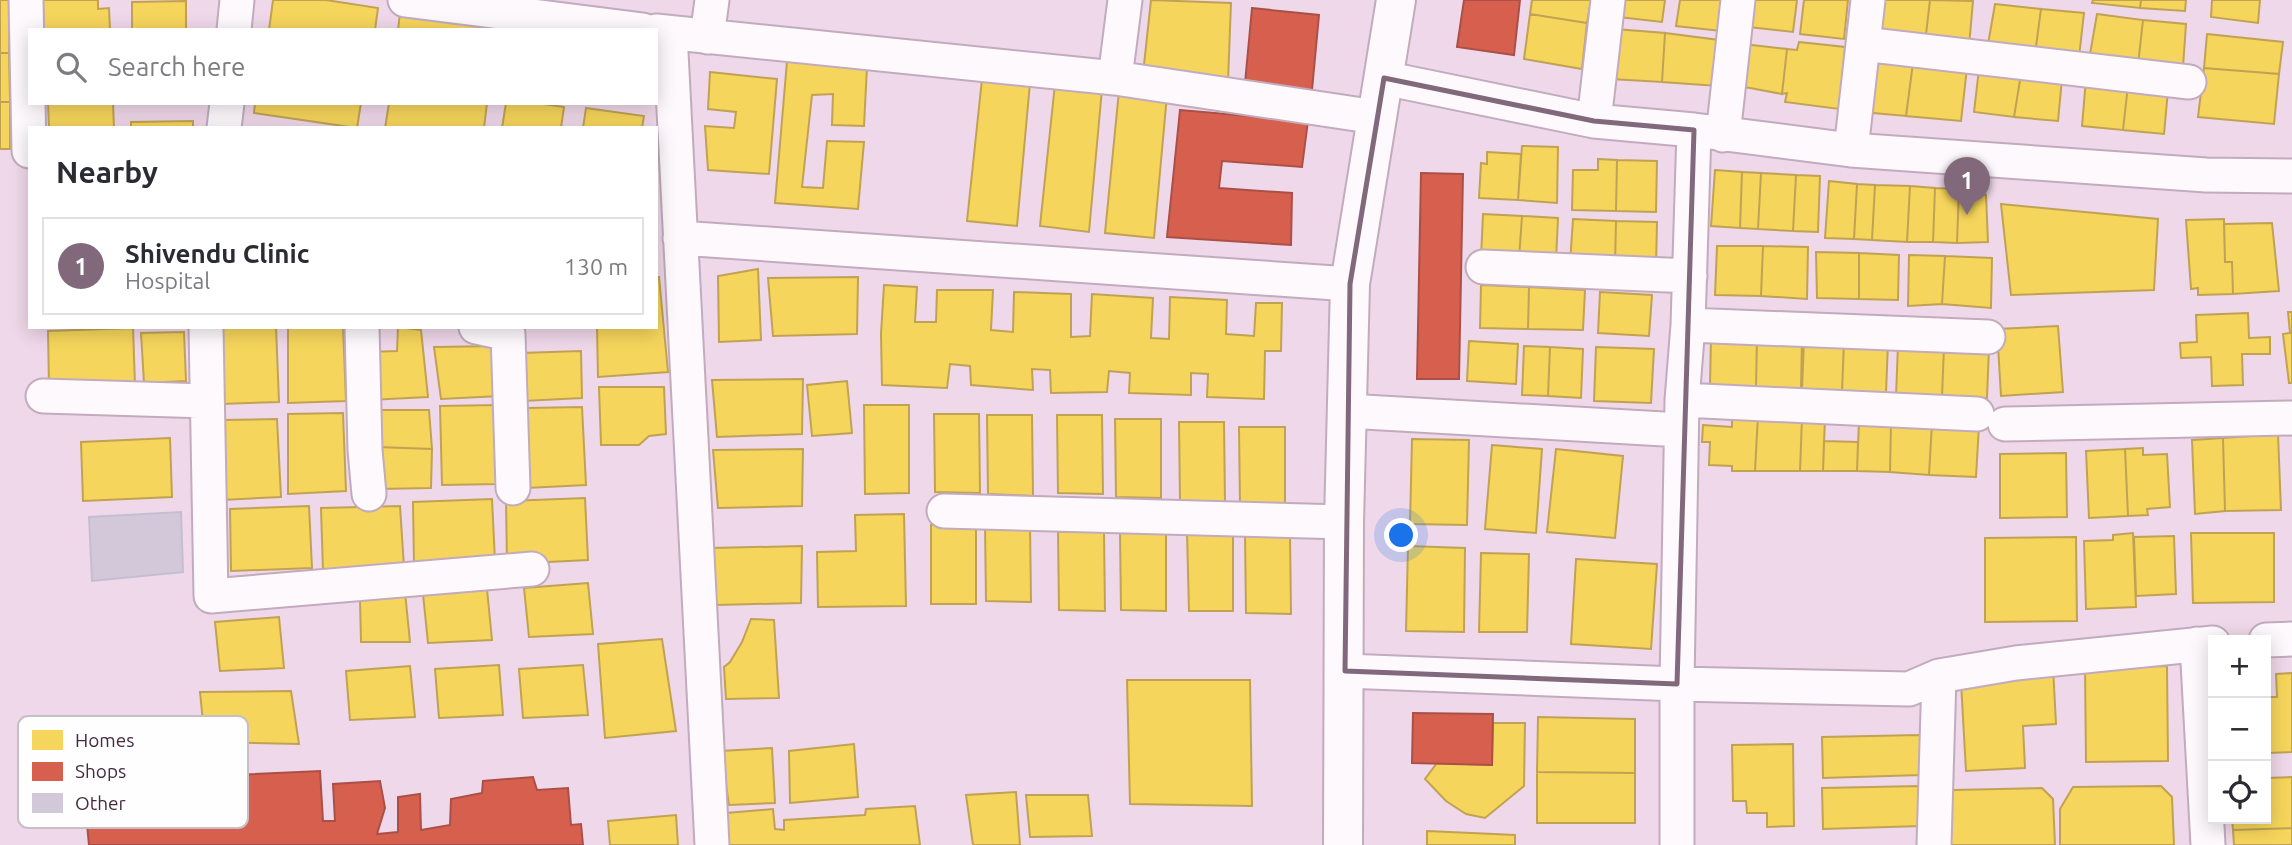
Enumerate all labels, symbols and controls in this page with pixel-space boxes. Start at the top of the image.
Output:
search box [28,28,658,105]
icon: search [52,48,90,86]
text: Search here [108,52,245,81]
text: Nearby [56,155,158,189]
pin: 1 [1944,157,1990,215]
text: Shivendu Clinic [125,239,310,268]
text: 1 [75,254,87,279]
text: 130 m [564,254,628,279]
text: Hospital [125,268,210,293]
your location [1384,518,1418,552]
map controls [2208,635,2271,824]
button: + [2208,635,2271,698]
button: − [2208,698,2271,761]
legend [18,716,248,828]
text: Homes [75,729,135,751]
text: Shops [75,760,126,782]
button: locate [2208,761,2271,824]
text: Other [75,792,126,814]

